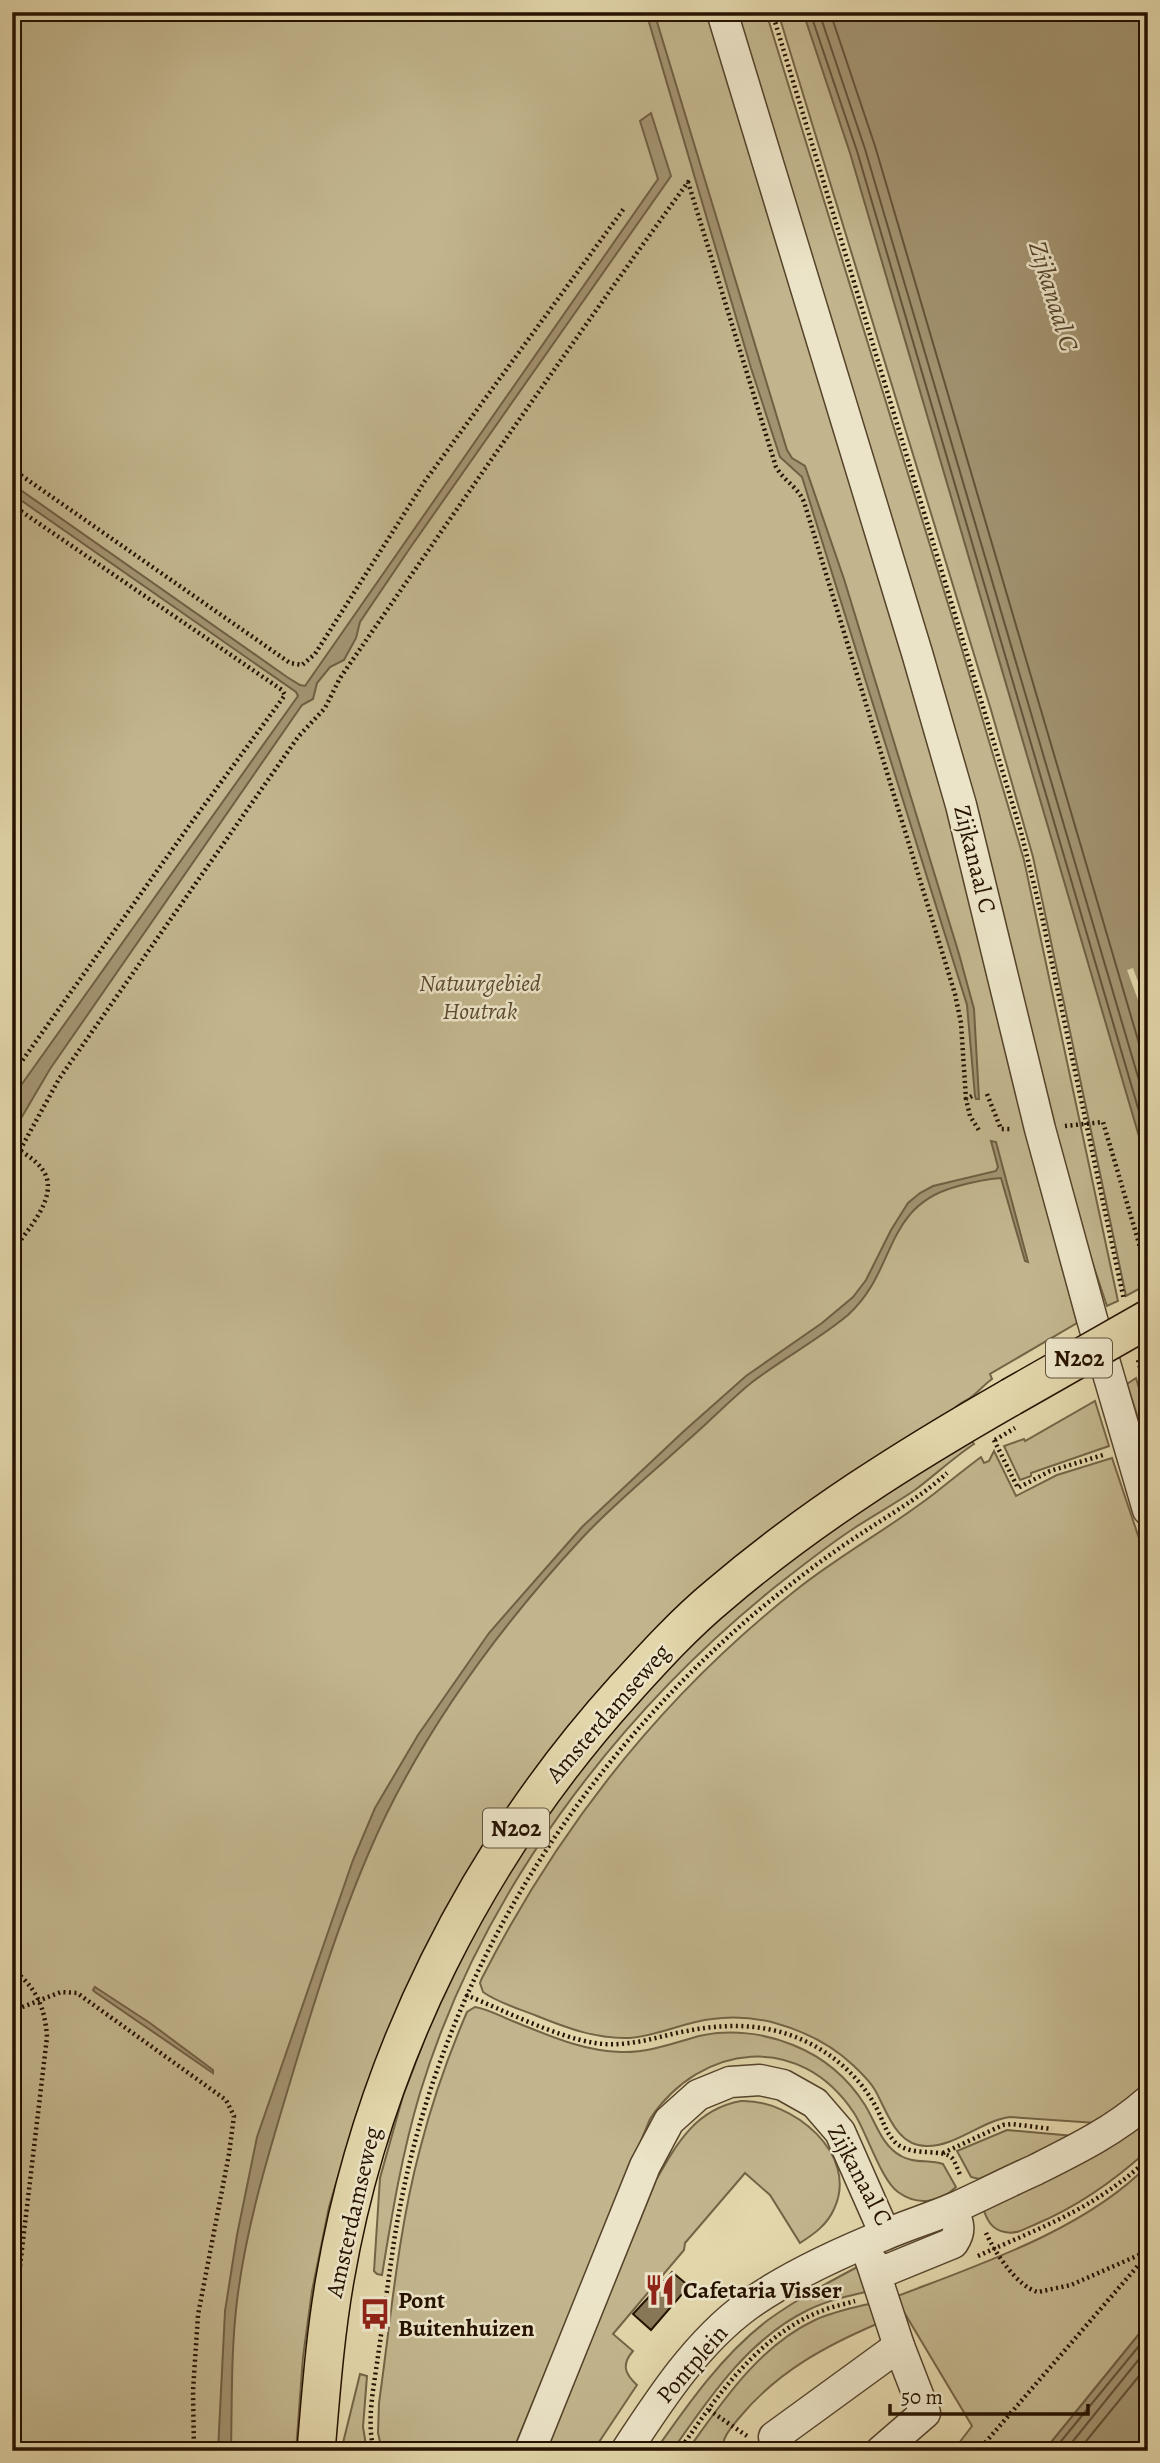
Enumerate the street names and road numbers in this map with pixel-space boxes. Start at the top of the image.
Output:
street label: Zijkanaal C [946,802,1004,916]
road number: N202 [1046,1338,1112,1378]
street label: Amsterdamseweg [538,1637,677,1790]
road number: N202 [483,1809,549,1848]
street label: Zijkanaal C [820,2119,900,2231]
street label: Amsterdamseweg [318,2123,388,2301]
street label: Pontplein [649,2318,735,2410]

